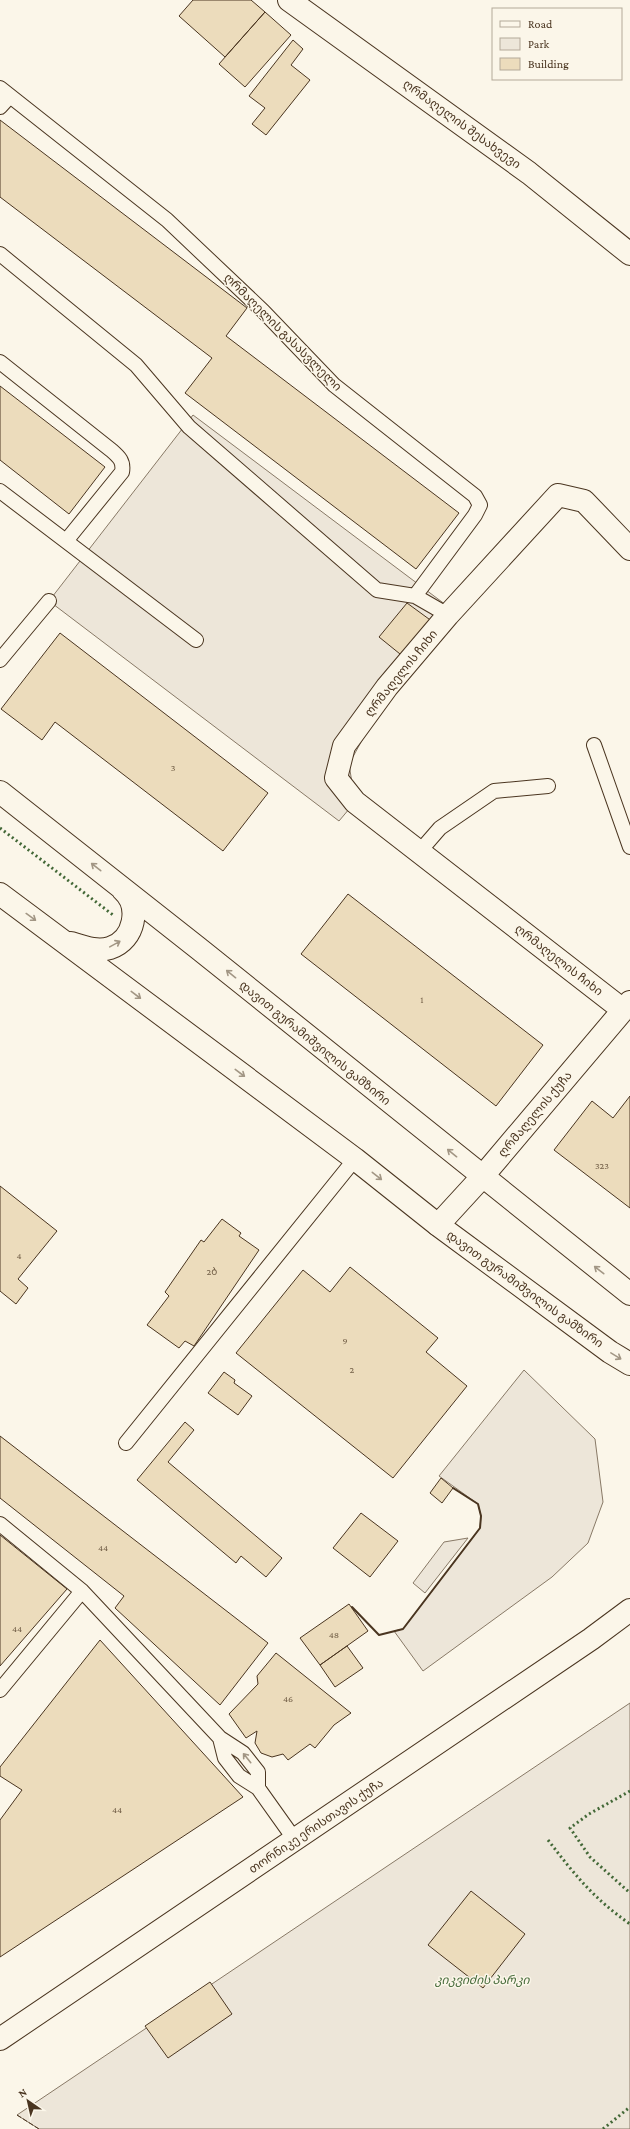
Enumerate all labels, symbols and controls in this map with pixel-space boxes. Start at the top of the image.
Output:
legend [492,8,622,80]
text: Road [528,17,553,31]
text: Park [528,37,550,51]
text: Building [528,57,569,71]
street label: ღრმაღელის შესახვევი [400,77,524,172]
street label: ღრმაღელის გასასვლელი [221,270,345,394]
street label: ღრმაღელის ჩიხი [362,627,441,720]
house number: 3 [171,762,176,773]
one-way arrow [91,863,102,872]
one-way arrow [26,913,37,921]
street label: ღრმაღელის ჩიხი [512,921,606,999]
one-way arrow [109,940,121,948]
one-way arrow [225,970,236,979]
street label: დავით გურამიშვილის გამზირი [236,978,393,1109]
one-way arrow [130,990,141,999]
house number: 1 [420,994,424,1005]
street label: ღრმაღელის ქუჩა [495,1068,576,1160]
one-way arrow [234,1069,245,1077]
one-way arrow [446,1148,457,1157]
house number: 323 [595,1160,609,1171]
one-way arrow [371,1172,382,1181]
street label: დავით გურამიშვილის გამზირი [443,1227,606,1351]
house number: 4 [16,1250,22,1261]
house number: 2ბ [207,1266,217,1277]
one-way arrow [594,1266,605,1275]
house number: 9 [342,1335,348,1346]
one-way arrow [610,1352,622,1360]
house number: 2 [350,1364,355,1375]
house number: 44 [98,1542,108,1553]
house number: 44 [12,1623,22,1634]
house number: 48 [329,1629,339,1640]
house number: 46 [283,1693,293,1704]
one-way arrow [242,1753,251,1763]
street label: თორნიკე ერისთავის ქუჩა [246,1776,386,1876]
house number: 44 [112,1804,122,1815]
park label: კიკვიძის პარკი [435,1973,530,1987]
north arrow [8,2081,48,2121]
text: N [16,2085,29,2100]

